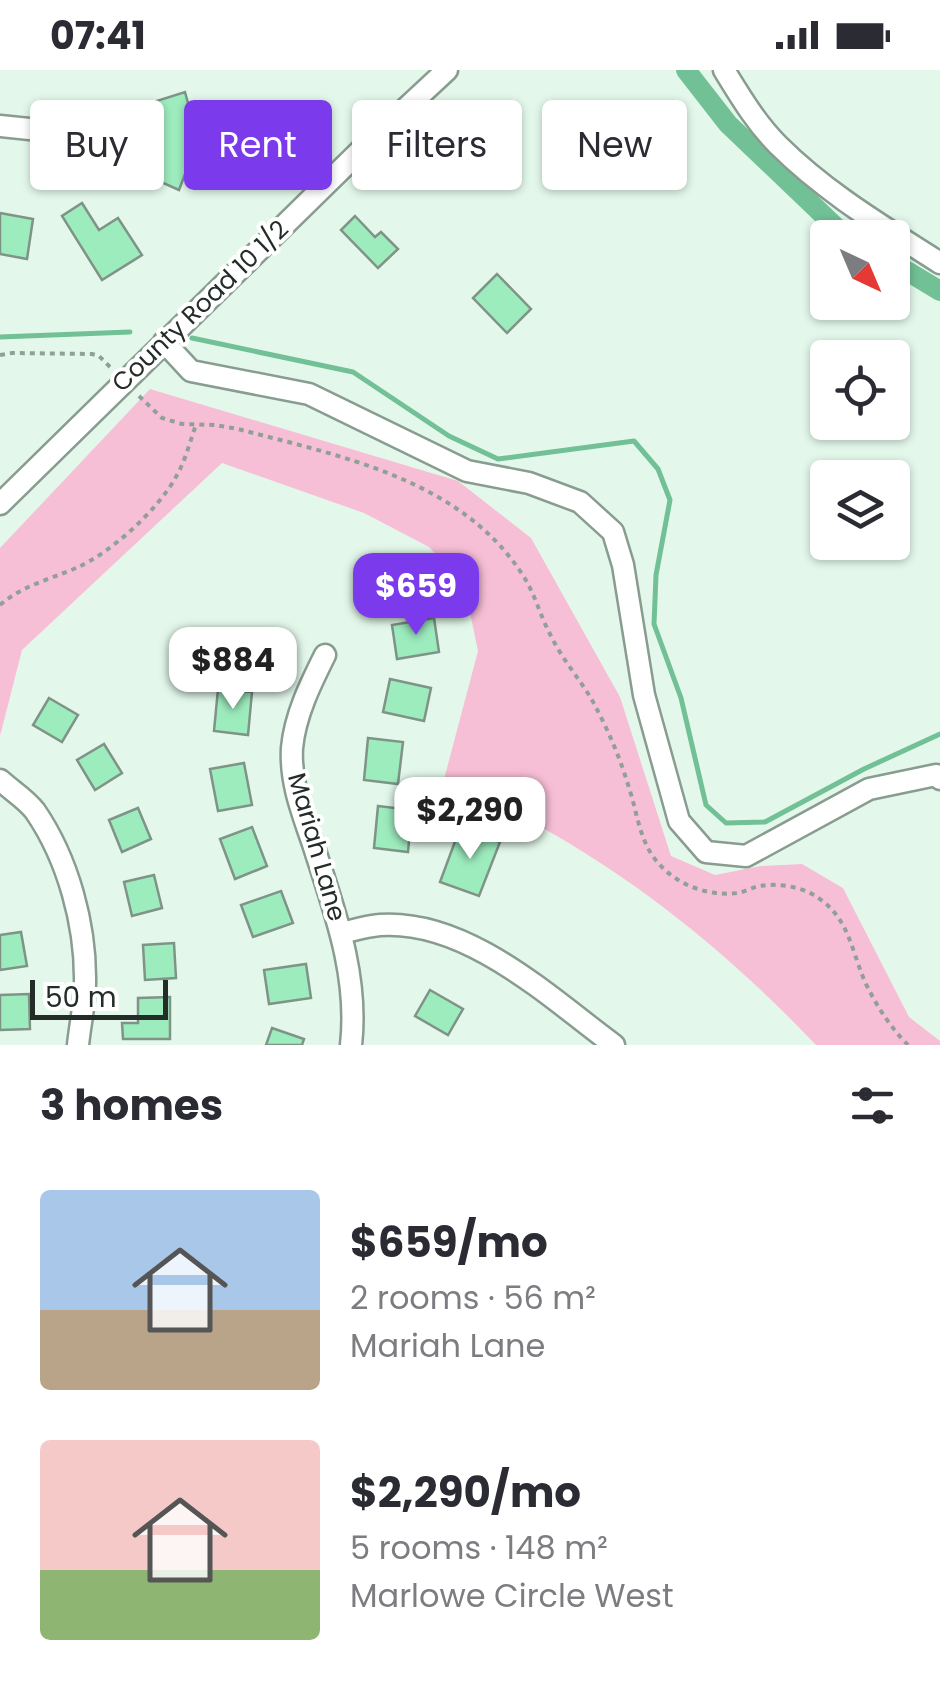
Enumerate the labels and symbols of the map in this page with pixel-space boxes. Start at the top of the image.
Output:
street label: County Road 10 1/2 [104,212,296,400]
north arrow [810,220,910,320]
pin: $659 [357,553,475,638]
pin: $884 [174,627,292,712]
street label: Mariah Lane [279,769,355,925]
pin: $2,290 [389,777,551,862]
scale bar [30,975,168,1020]

